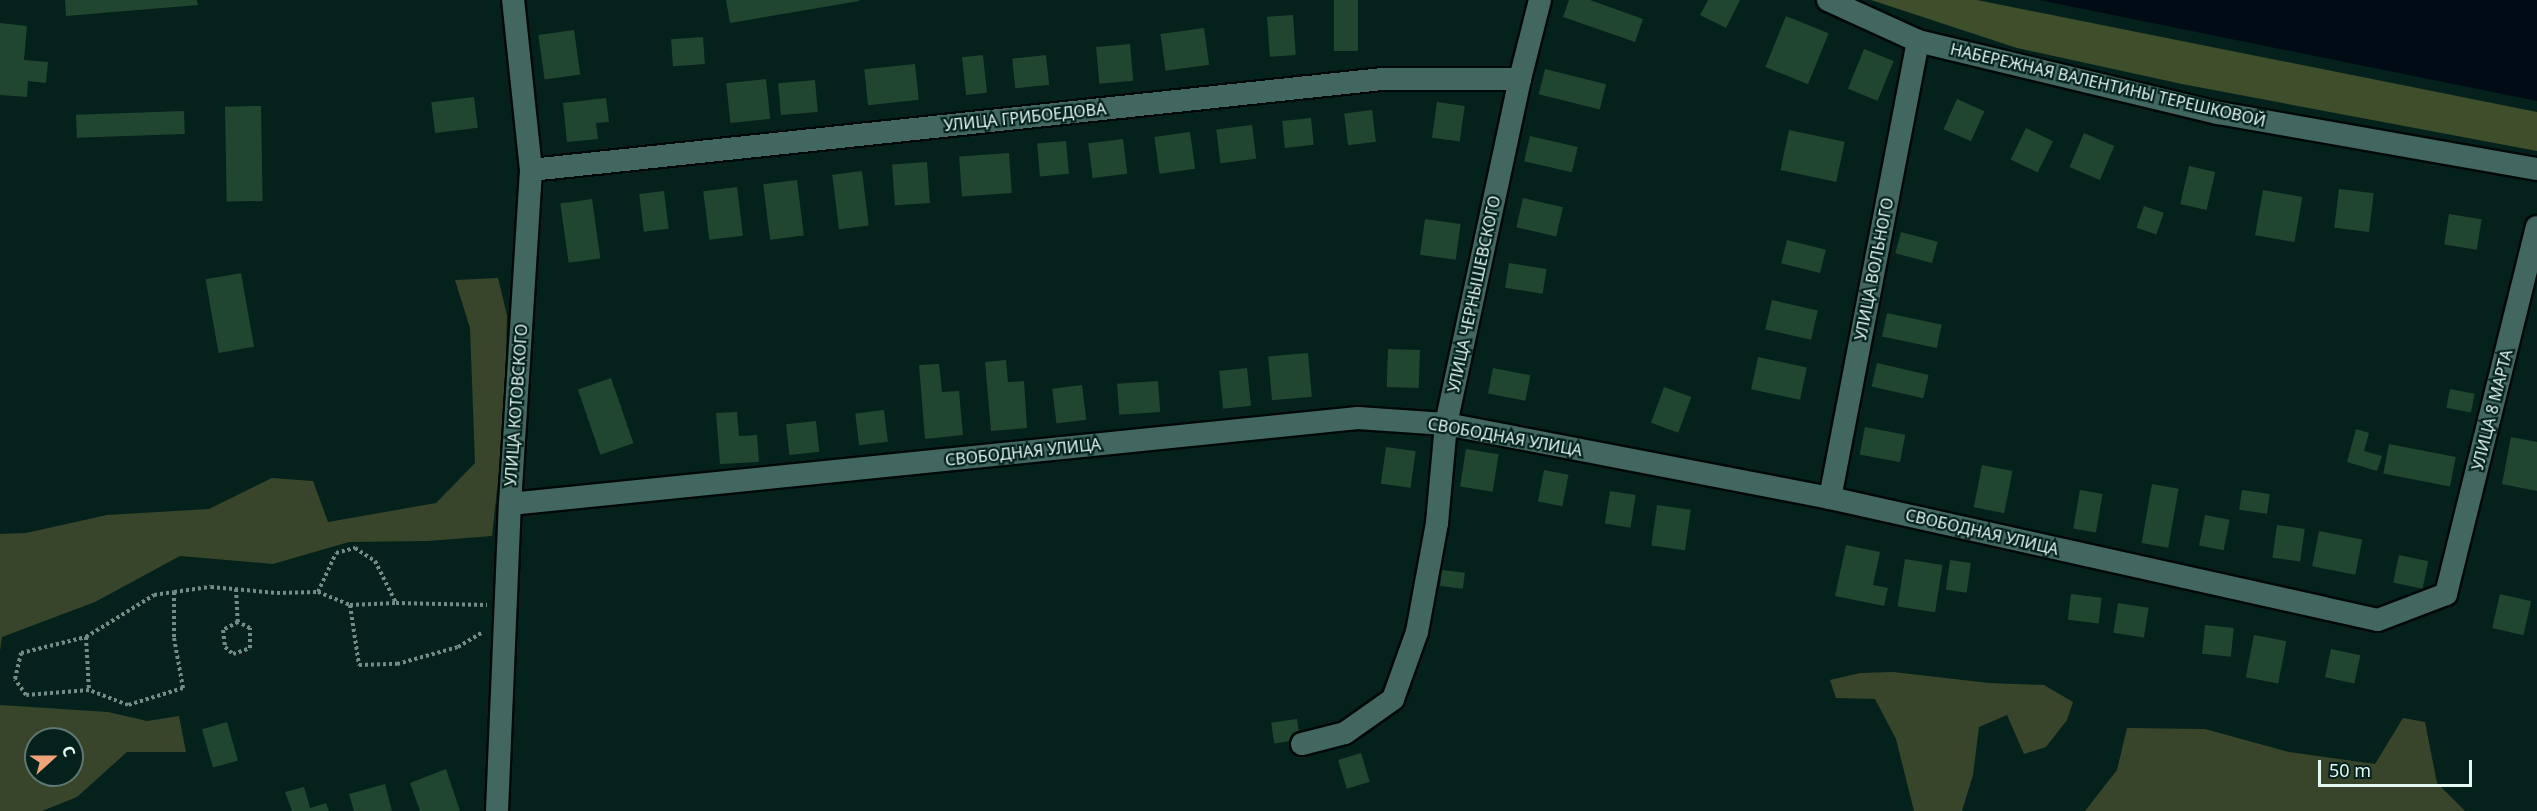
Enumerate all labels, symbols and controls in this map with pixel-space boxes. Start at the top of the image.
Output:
street label: НАБЕРЕЖНАЯ ВАЛЕНТИНЫ ТЕРЕШКОВОЙ [1948,39,2268,131]
street label: УЛИЦА ГРИБОЕДОВА [943,99,1107,135]
street label: УЛИЦА ЧЕРНЫШЕВСКОГО [1444,194,1504,394]
street label: УЛИЦА ВОЛЬНОГО [1851,196,1897,342]
street label: УЛИЦА КОТОВСКОГО [501,323,531,487]
street label: УЛИЦА 8 МАРТА [2468,348,2516,472]
street label: СВОБОДНАЯ УЛИЦА [1426,414,1584,460]
street label: СВОБОДНАЯ УЛИЦА [944,434,1102,470]
street label: СВОБОДНАЯ УЛИЦА [1904,505,2060,559]
north arrow [24,727,84,787]
text: С [57,742,81,760]
scale bar [2321,748,2476,786]
text: 50 m [2329,758,2371,782]

